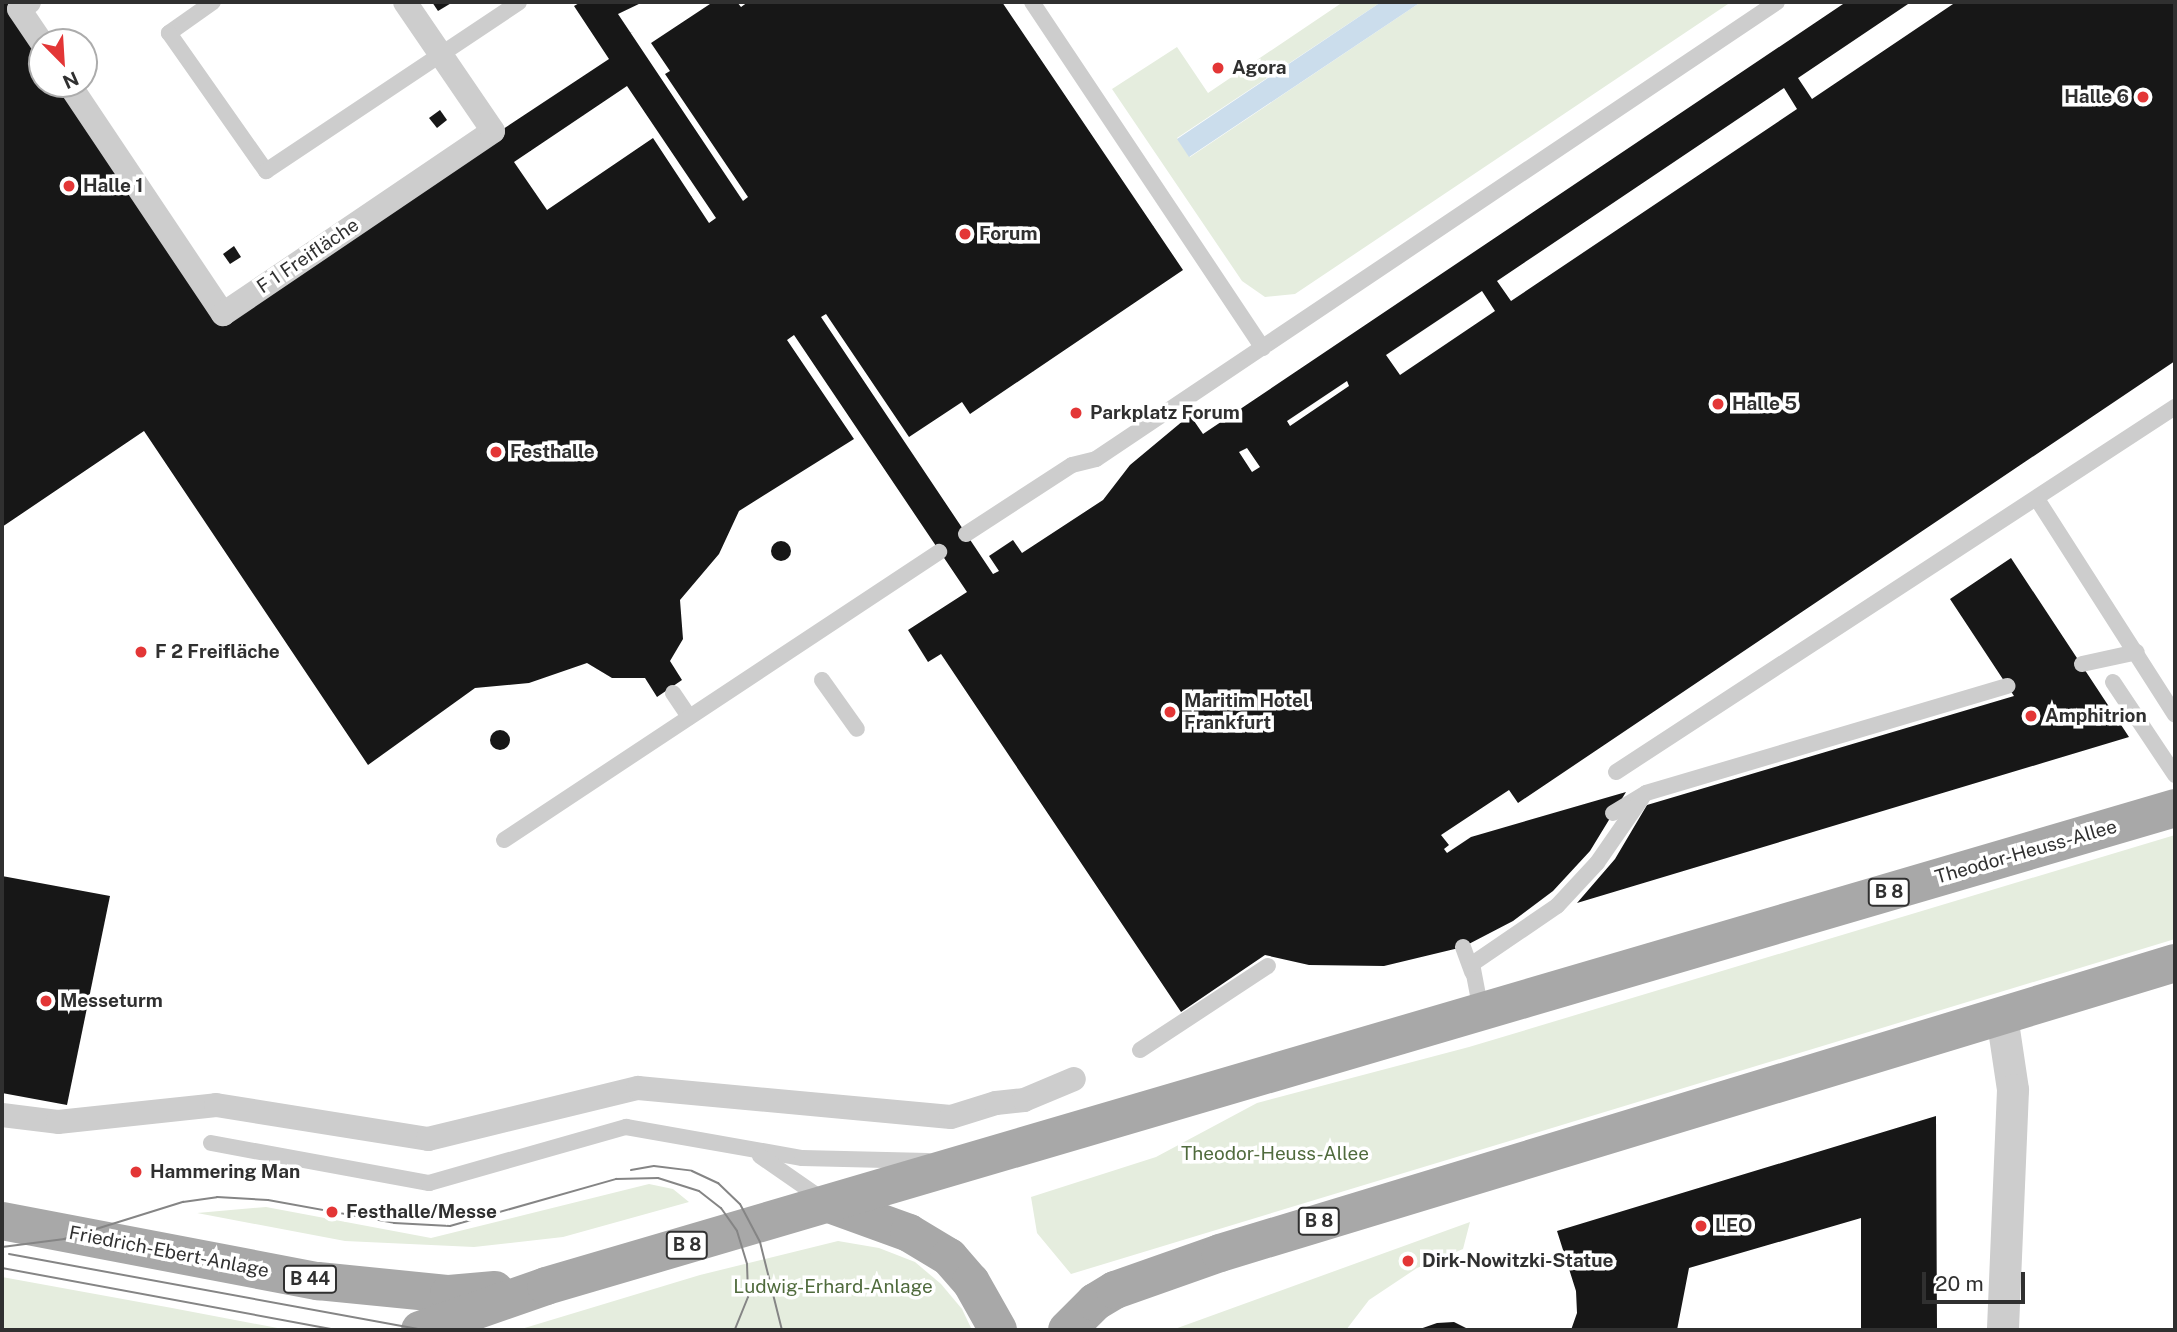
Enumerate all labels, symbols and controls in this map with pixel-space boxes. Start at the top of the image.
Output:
north arrow [28,28,98,98]
place label: Agora [1232,57,1287,79]
marker: Agora [1210,60,1226,76]
text: N [59,67,82,93]
place label: Halle 6 [2064,86,2129,108]
marker: Halle 6 [2135,89,2151,105]
place label: Halle 1 [83,175,143,197]
marker: Halle 1 [61,178,77,194]
street label: F 1 Freifläche [253,214,363,298]
place label: Forum [979,223,1037,245]
marker: Forum [957,226,973,242]
place label: Halle 5 [1732,393,1797,415]
marker: Halle 5 [1710,396,1726,412]
place label: Parkplatz Forum [1090,402,1240,424]
marker: Parkplatz Forum [1068,405,1084,421]
place label: Festhalle [510,441,595,463]
marker: Festhalle [488,444,504,460]
place label: F 2 Freifläche [155,641,280,663]
marker: F 2 Freifläche [133,644,149,660]
place label: Maritim Hotel Frankfurt [1184,690,1309,734]
marker: Maritim Hotel Frankfurt [1162,704,1178,720]
place label: Amphitrion [2045,705,2147,727]
marker: Amphitrion [2023,708,2039,724]
street label: Theodor-Heuss-Allee [1932,815,2120,889]
road number: B 8 [1866,878,1912,906]
place label: Messeturm [60,990,163,1012]
marker: Messeturm [38,993,54,1009]
park label: Theodor-Heuss-Allee [1181,1143,1369,1165]
place label: Hammering Man [150,1161,300,1183]
marker: Hammering Man [128,1164,144,1180]
place label: Festhalle/Messe [346,1201,497,1223]
marker: Festhalle/Messe [324,1204,340,1220]
road number: B 8 [1296,1206,1342,1236]
place label: LEO [1715,1215,1752,1237]
marker: LEO [1693,1218,1709,1234]
street label: Friedrich-Ebert-Anlage [67,1221,271,1283]
road number: B 8 [664,1230,710,1260]
place label: Dirk-Nowitzki-Statue [1422,1250,1613,1272]
marker: Dirk-Nowitzki-Statue [1400,1253,1416,1269]
scale bar [1925,1258,2028,1302]
road number: B 44 [282,1264,338,1294]
text: 20 m [1935,1271,1984,1296]
park label: Ludwig-Erhard-Anlage [733,1276,933,1298]

